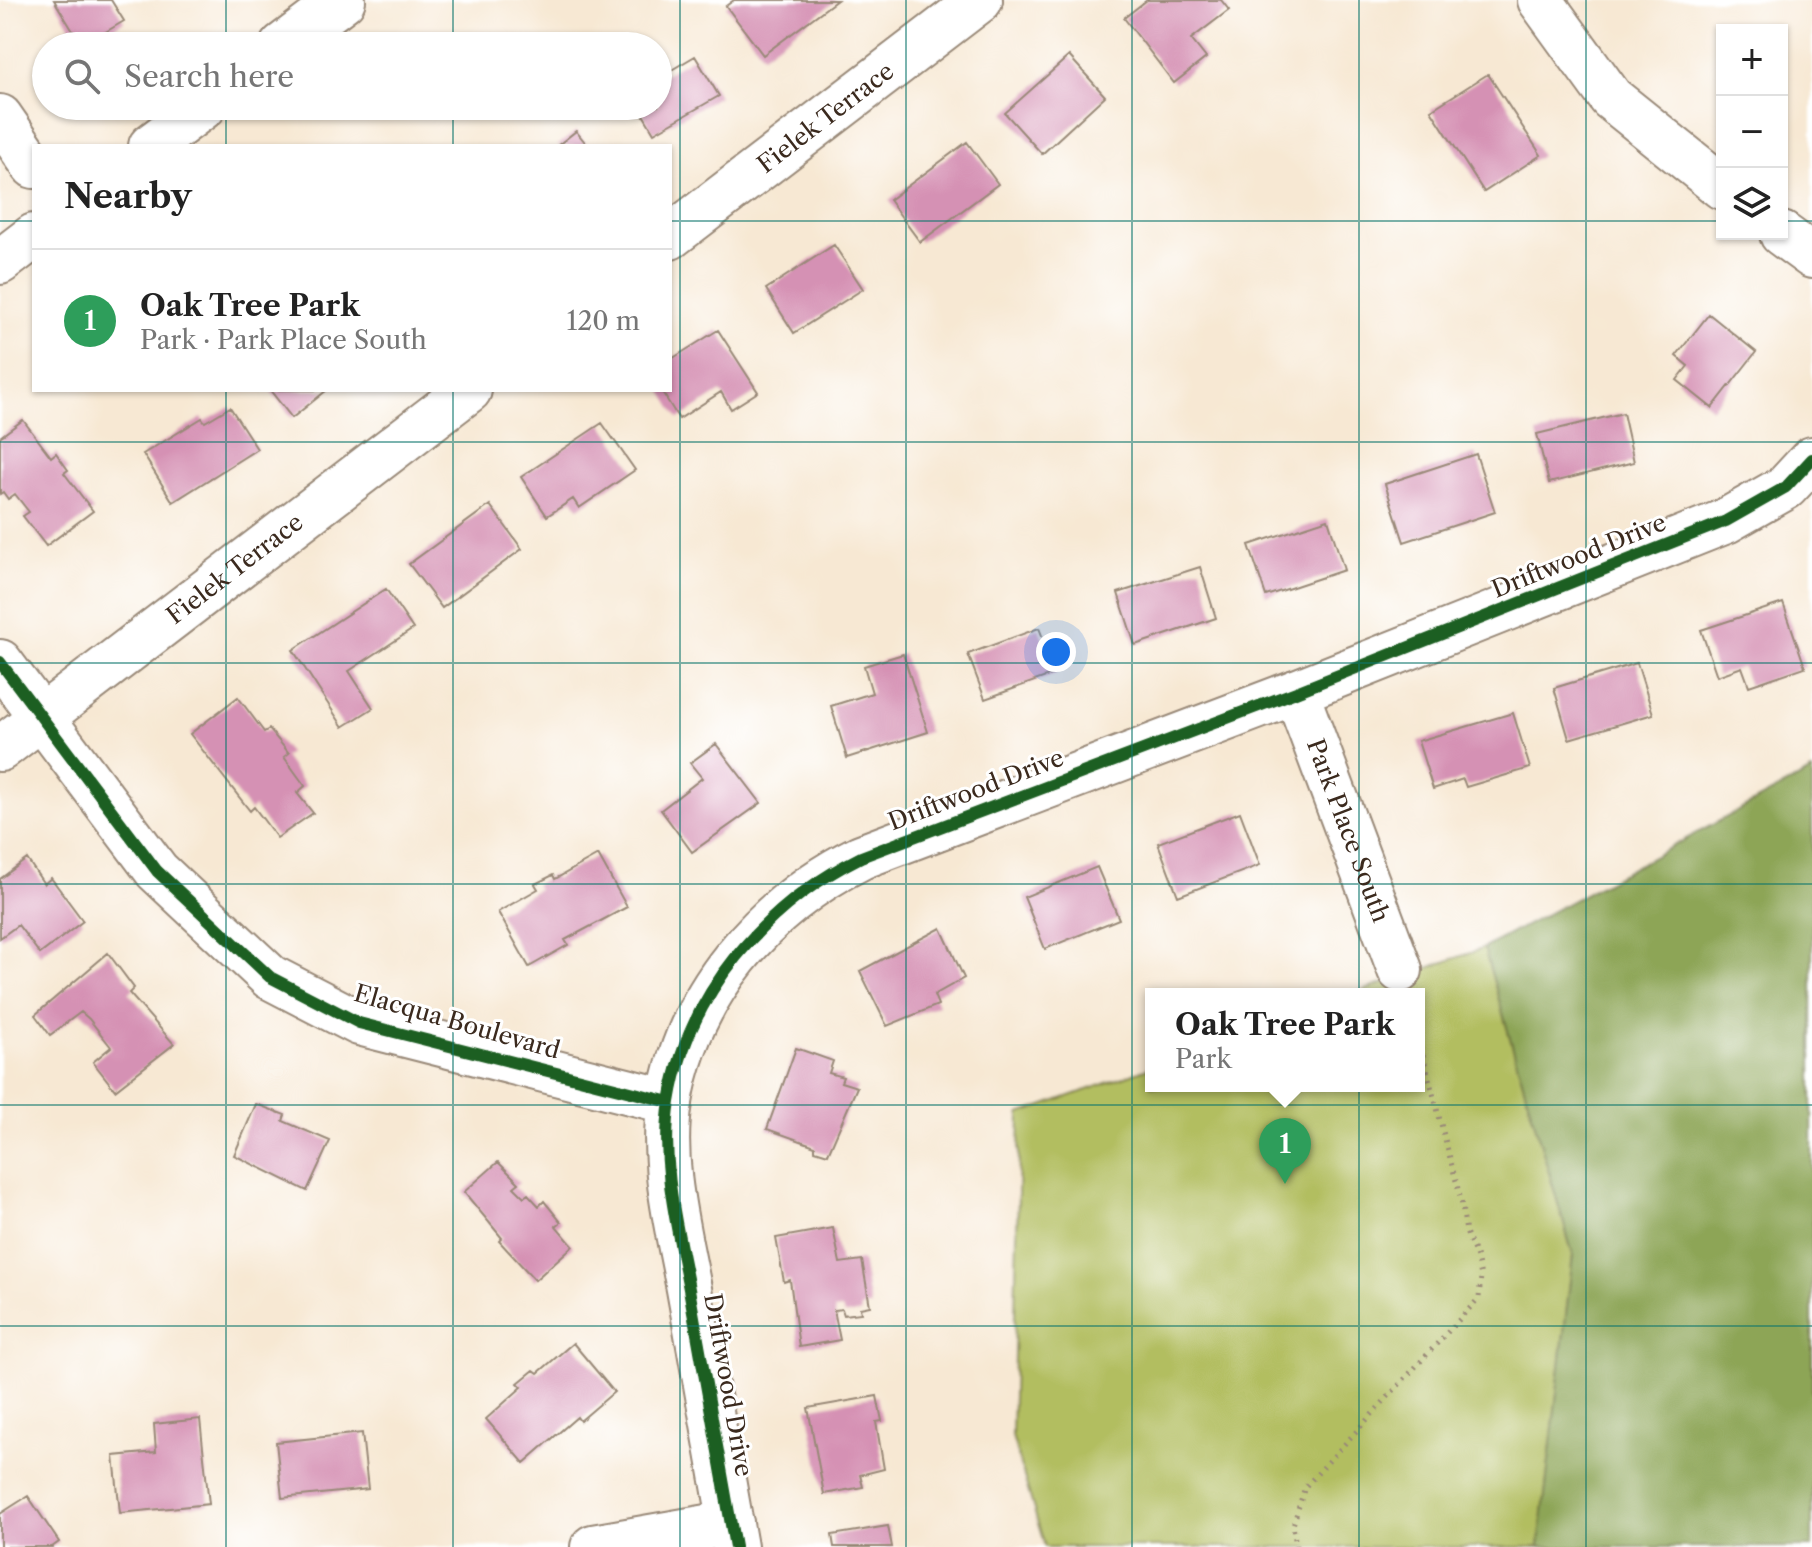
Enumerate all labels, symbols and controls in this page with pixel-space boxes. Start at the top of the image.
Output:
map controls [1716,24,1788,240]
button: + [1716,24,1788,96]
search box [32,32,672,120]
icon: search [60,54,104,98]
street label: Fielek Terrace [751,56,899,179]
text: Search here [124,58,294,95]
button: − [1716,96,1788,168]
button: layers [1716,168,1788,240]
text: Nearby [64,175,192,217]
text: Oak Tree Park [140,287,360,324]
text: 1 [84,305,96,337]
text: 120 m [566,305,640,337]
text: Park · Park Place South [140,324,427,356]
street label: Fielek Terrace [161,507,309,630]
street label: Driftwood Drive [1487,507,1670,604]
your location [1036,632,1076,672]
street label: Park Place South [1301,735,1396,926]
street label: Driftwood Drive [884,743,1068,836]
street label: Elacqua Boulevard [351,978,564,1065]
popup [1145,988,1425,1092]
text: Oak Tree Park [1175,1006,1395,1043]
text: Park [1175,1043,1232,1075]
pin: 1 [1259,1118,1311,1184]
street label: Driftwood Drive [698,1291,759,1479]

